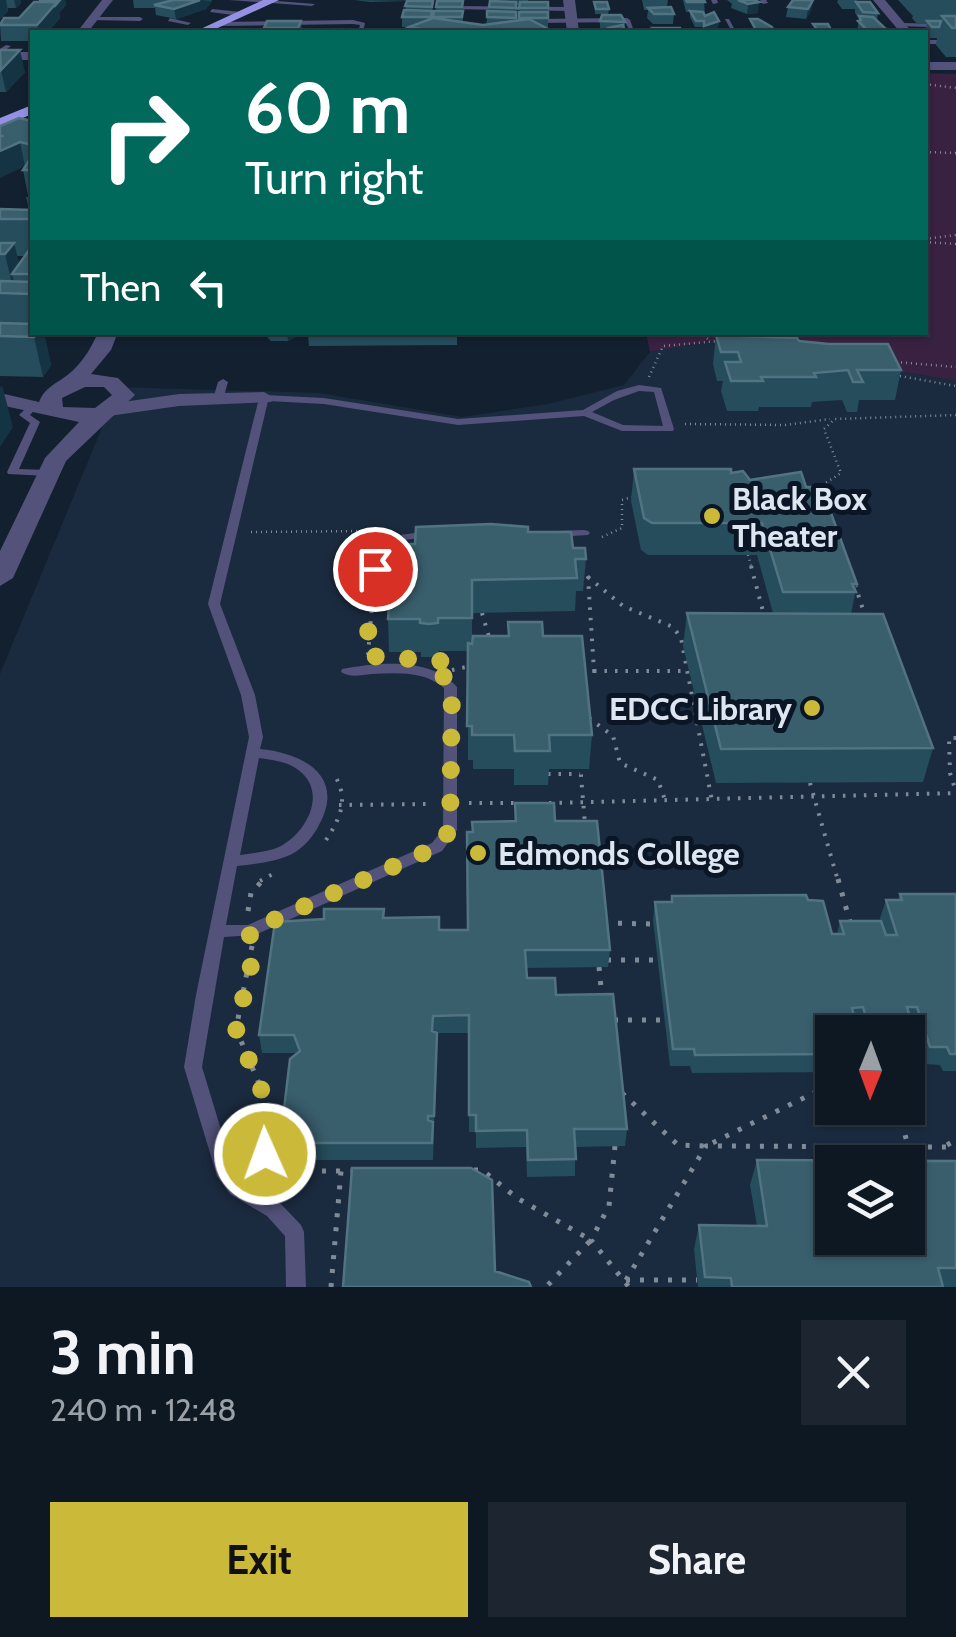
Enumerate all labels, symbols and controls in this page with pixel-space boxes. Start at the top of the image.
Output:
text: 60 m [245,65,410,151]
icon: right [80,70,210,200]
text: Turn right [245,151,424,205]
icon: left [181,260,236,315]
text: Then [80,264,161,311]
place label: Black Box Theater [732,479,867,555]
marker: Black Box Theater [701,505,723,527]
pin [333,527,418,612]
icon: arrive [348,542,403,597]
place label: EDCC Library [609,689,793,728]
marker: EDCC Library [801,697,823,719]
place label: Edmonds College [498,834,740,873]
marker: Edmonds College [467,842,489,864]
north arrow [815,1015,925,1125]
map controls [815,1015,925,1255]
position arrow [213,1102,317,1206]
button: layers [815,1145,925,1255]
text: 3 min [50,1316,196,1389]
button: close [801,1320,906,1425]
text: 240 m · 12:48 [50,1390,237,1429]
button: Exit [50,1502,468,1617]
button: Share [488,1502,906,1617]

